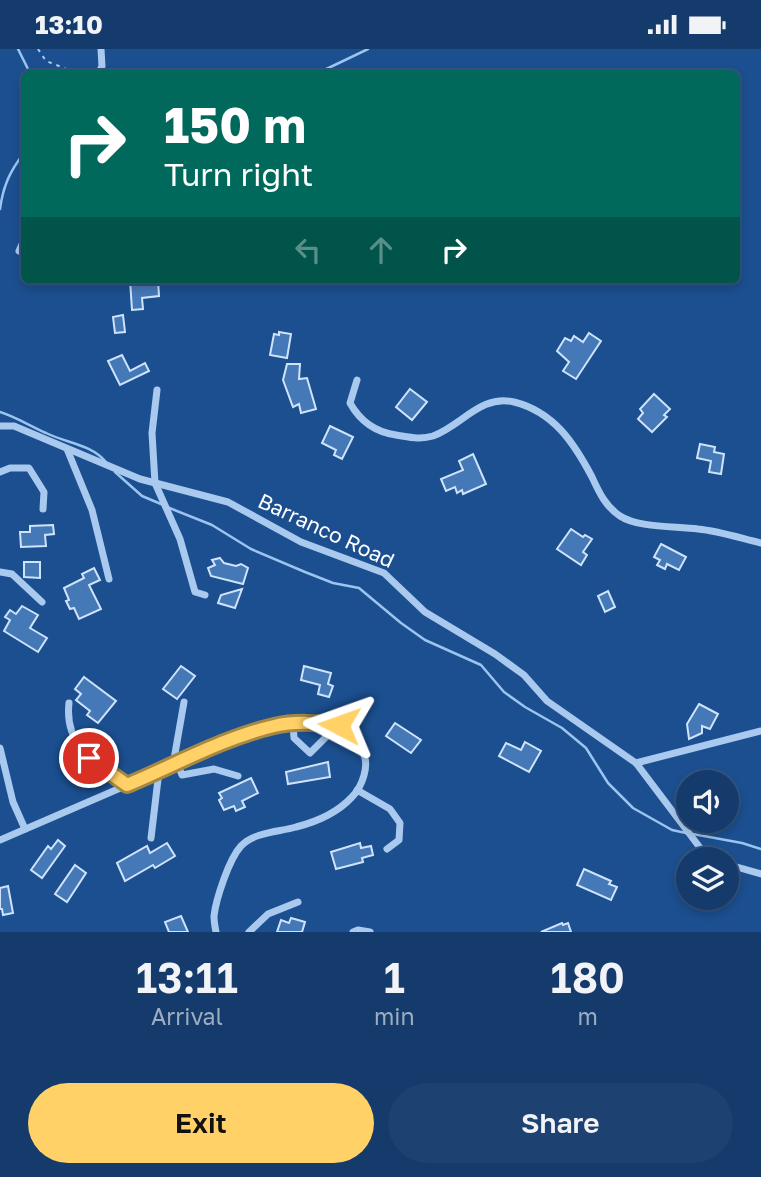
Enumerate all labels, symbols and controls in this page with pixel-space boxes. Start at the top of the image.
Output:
text: 13:10 [35,9,103,40]
text: 150 m [164,95,306,154]
icon: right [49,98,140,189]
text: Turn right [164,155,313,193]
icon: left [289,231,327,269]
icon: ahead [362,231,400,269]
icon: right [435,231,473,269]
street label: Barranco Road [254,487,399,573]
position arrow [302,688,376,762]
pin [59,728,119,788]
icon: arrive [70,739,108,777]
map controls [676,770,739,910]
button: sound [676,770,739,833]
button: layers [676,847,739,910]
text: 13:11 [136,952,238,1002]
text: 1 [384,952,405,1002]
text: 180 [551,952,625,1002]
text: Arrival [151,1002,223,1030]
text: min [374,1002,415,1030]
text: m [578,1002,598,1030]
button: Exit [28,1083,374,1163]
button: Share [388,1083,733,1163]

